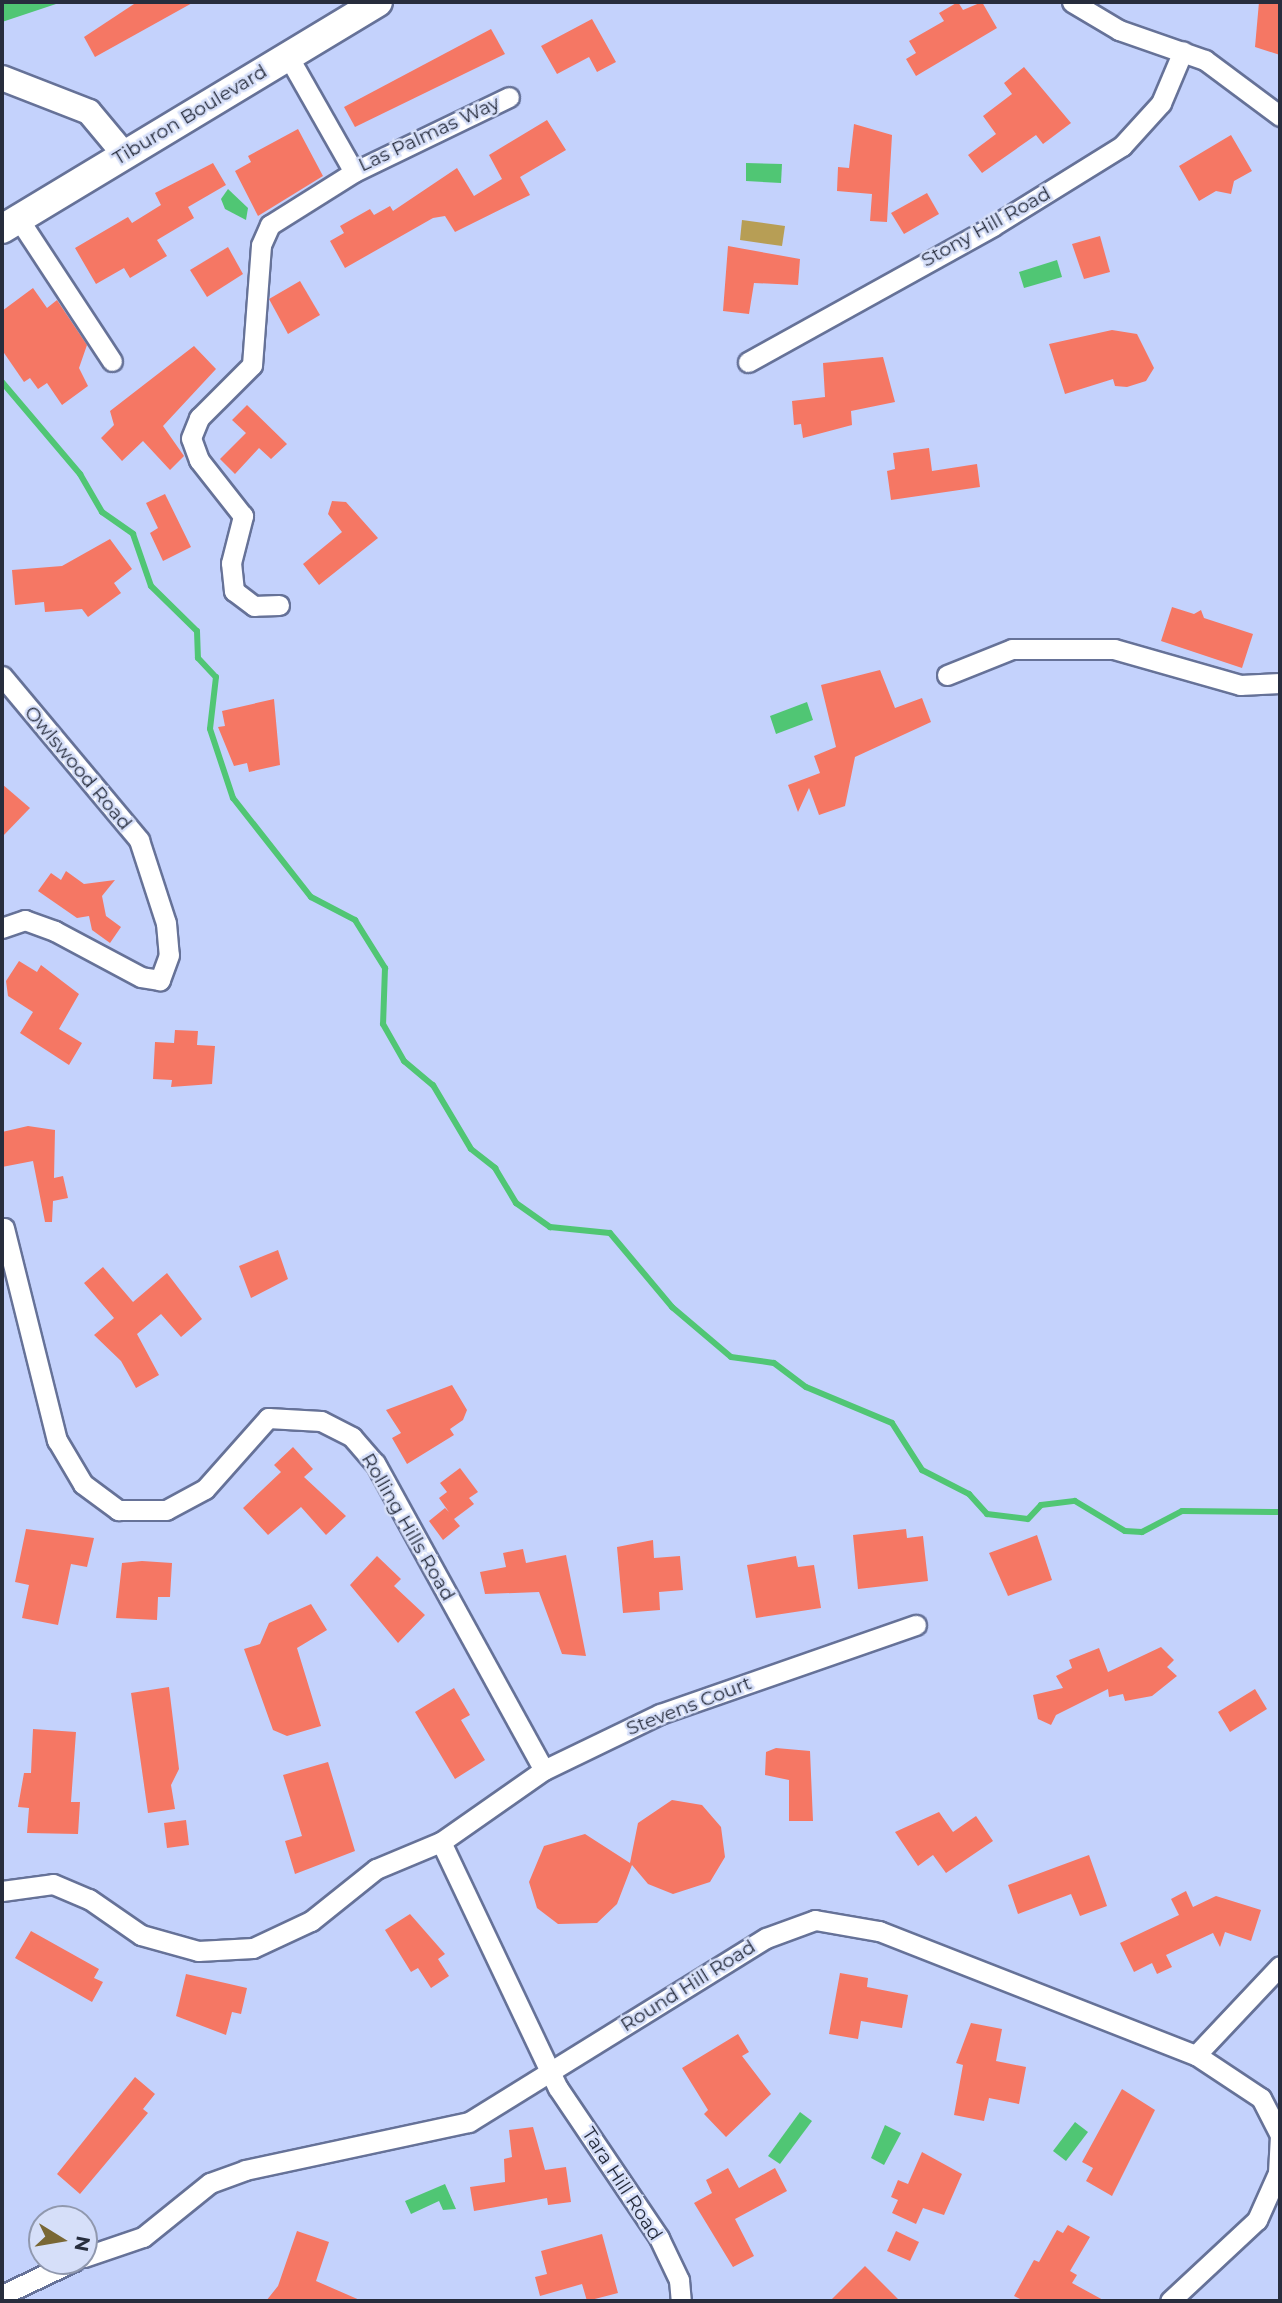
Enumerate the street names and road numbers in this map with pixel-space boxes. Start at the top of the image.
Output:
street label: Tiburon Boulevard [109,60,271,170]
street label: Las Palmas Way [355,91,503,177]
street label: Stony Hill Road [917,182,1055,272]
street label: Owlswood Road [20,701,136,835]
street label: Rolling Hills Road [356,1449,460,1605]
street label: Stevens Court [623,1672,755,1740]
street label: Round Hill Road [616,1935,760,2037]
street label: Tara Hill Road [577,2123,667,2245]

